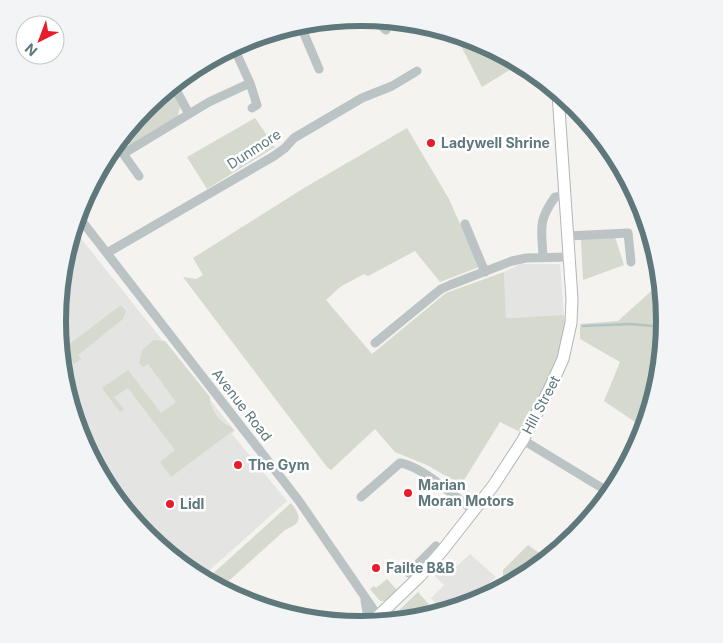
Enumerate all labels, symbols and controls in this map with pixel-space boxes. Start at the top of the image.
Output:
north arrow [15,15,65,65]
text: N [21,40,41,60]
street label: Dunmore [224,125,284,172]
place label: Ladywell Shrine [441,134,550,151]
marker: Ladywell Shrine [425,137,437,149]
street label: Avenue Road [209,365,276,444]
street label: Hill Street [518,372,563,437]
place label: The Gym [248,456,309,473]
marker: The Gym [232,459,244,471]
place label: Marian Moran Motors [418,476,514,509]
marker: Marian Moran Motors [402,487,414,499]
place label: Lidl [180,495,204,512]
marker: Lidl [164,498,176,510]
place label: Failte B&B [386,559,454,576]
marker: Failte B&B [370,562,382,574]

